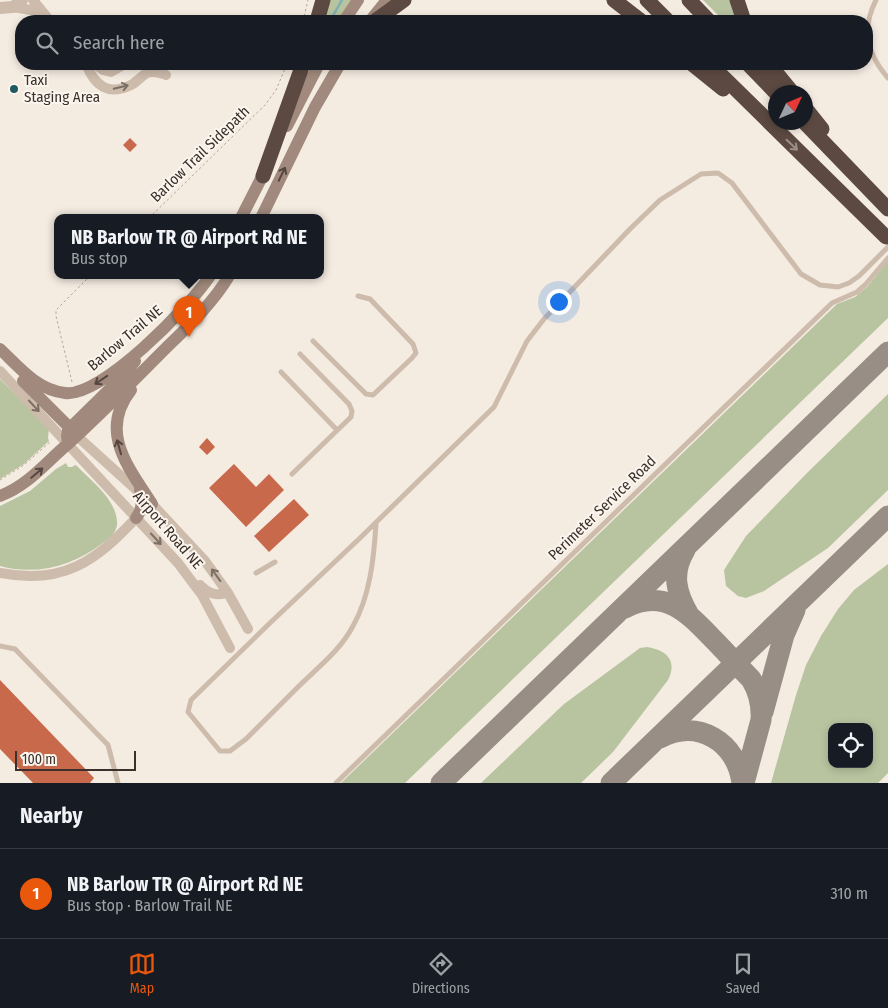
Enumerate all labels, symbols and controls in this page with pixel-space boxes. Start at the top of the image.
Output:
search box [15,15,873,70]
icon: search [33,29,61,57]
text: Search here [73,31,165,54]
place label: Taxi Staging Area [24,71,100,106]
one-way arrow [112,82,128,91]
marker: Taxi Staging Area [8,83,20,95]
north arrow [768,85,813,130]
street label: Barlow Trail Sidepath [147,102,253,206]
one-way arrow [786,139,798,151]
one-way arrow [277,167,287,182]
popup [54,214,324,279]
text: NB Barlow TR @ Airport Rd NE [71,226,307,249]
text: Bus stop [71,249,127,268]
your location [546,289,572,315]
pin: 1 [173,296,205,337]
street label: Barlow Trail NE [84,302,166,374]
one-way arrow [94,375,108,385]
one-way arrow [27,400,39,412]
one-way arrow [114,439,124,455]
street label: Perimeter Service Road [545,452,659,564]
one-way arrow [30,468,43,479]
street label: Airport Road NE [129,487,207,573]
one-way arrow [150,532,161,545]
one-way arrow [211,568,221,582]
map controls [828,723,873,768]
button: locate [828,723,873,768]
scale bar [15,748,136,771]
text: 100 m [22,751,56,768]
text: Nearby [20,803,82,829]
text: NB Barlow TR @ Airport Rd NE [67,873,303,896]
text: 1 [33,884,39,903]
text: 310 m [831,884,868,903]
text: Bus stop · Barlow Trail NE [67,896,232,915]
tab: Map [128,950,156,997]
tab: Directions [412,950,470,997]
tab: Saved [726,950,760,997]

